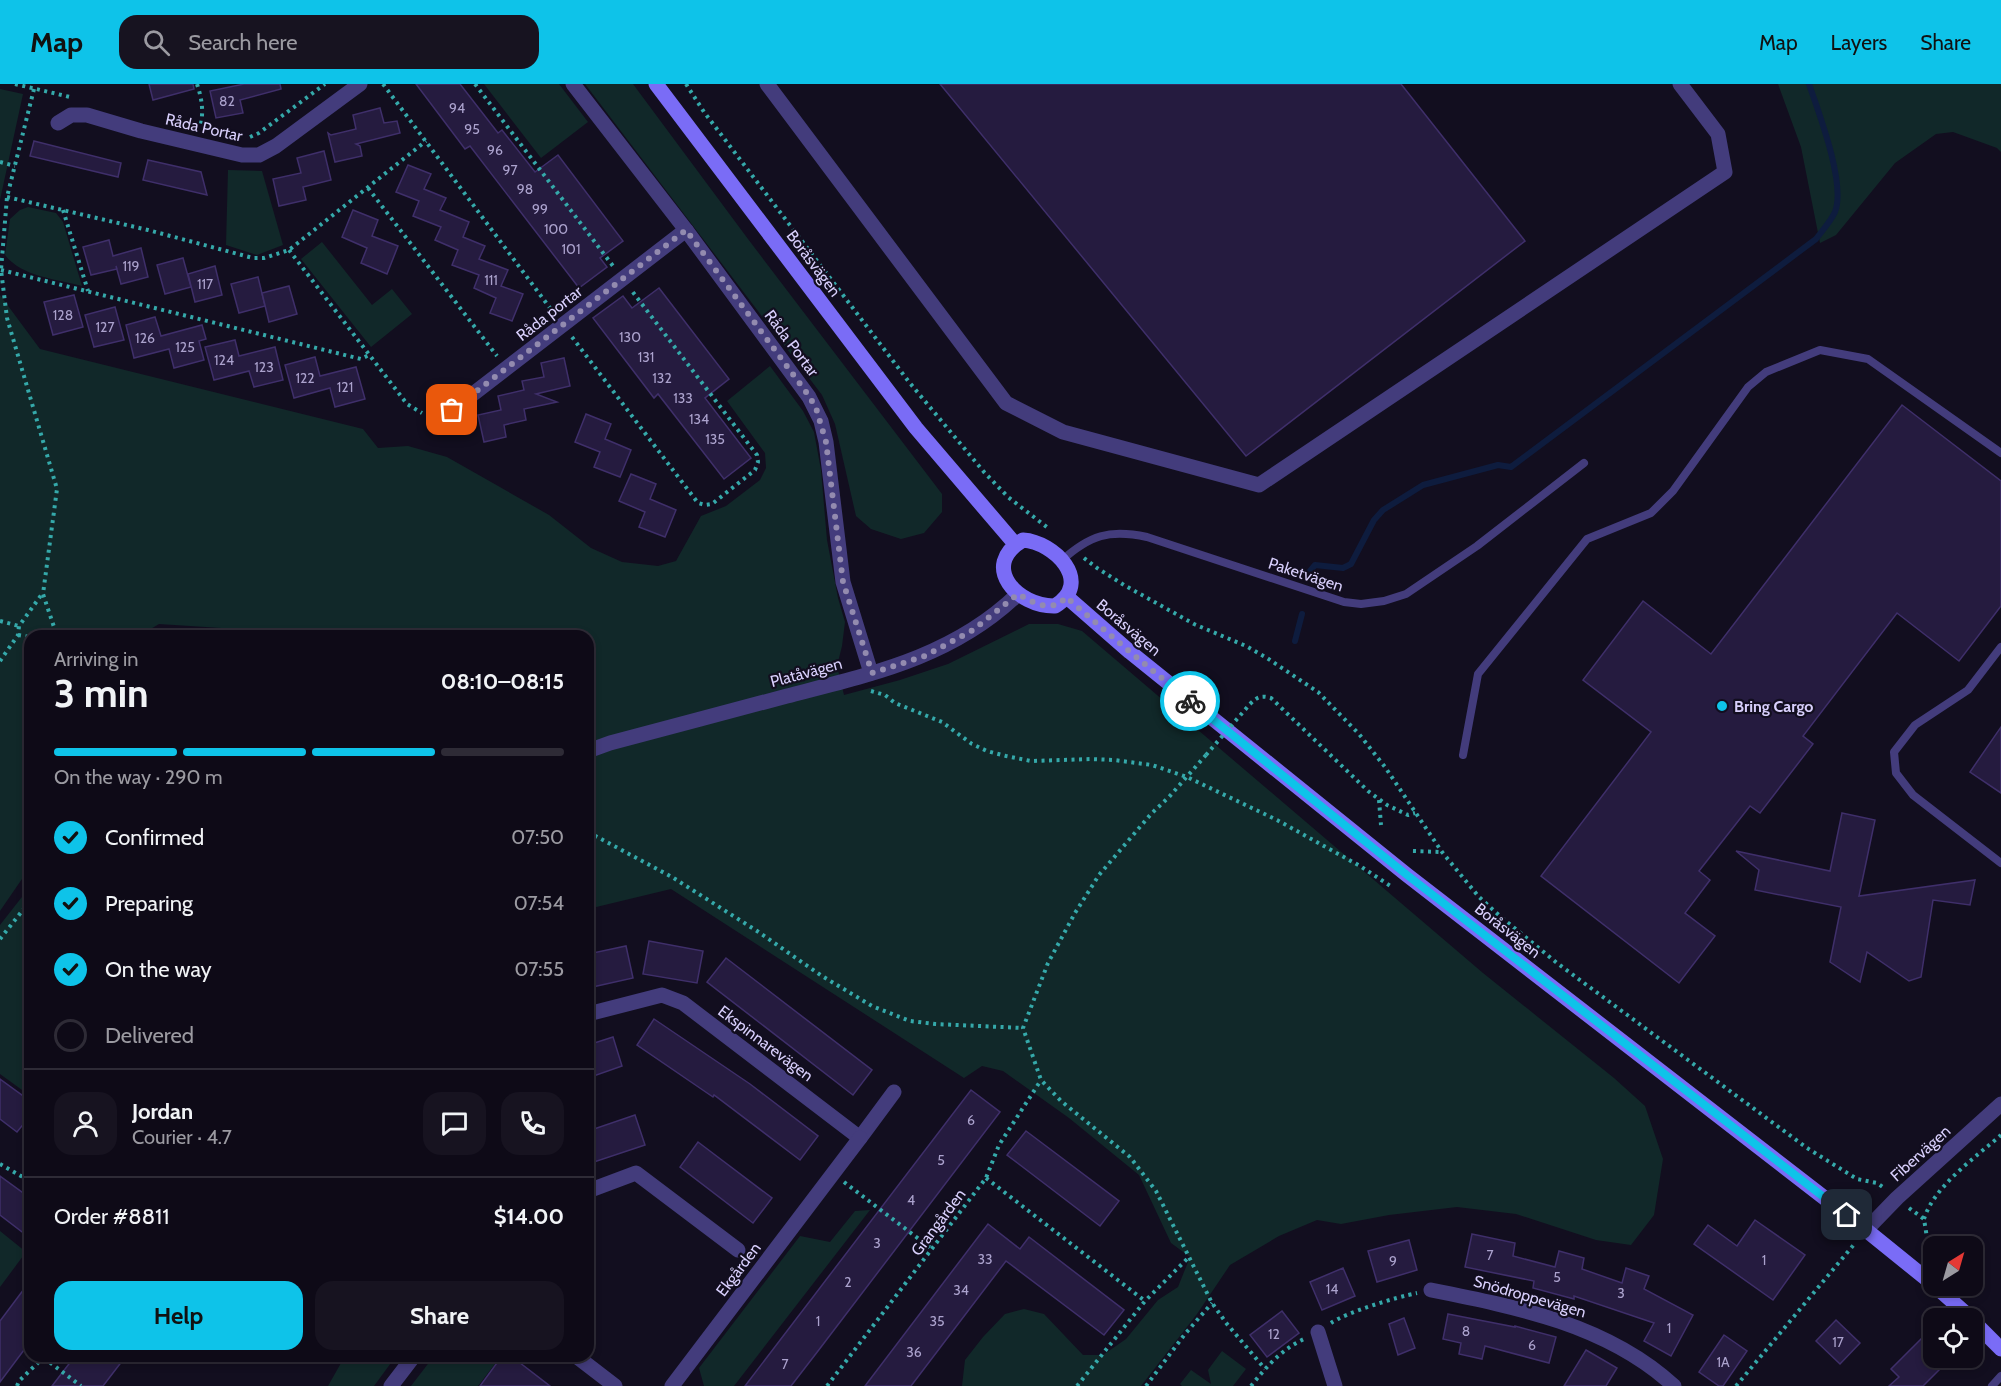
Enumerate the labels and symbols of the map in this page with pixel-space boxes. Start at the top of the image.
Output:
house number: 82 [219,92,235,110]
house number: 94 [449,99,465,117]
street label: Råda Portar [164,109,245,146]
house number: 95 [464,120,480,138]
house number: 96 [487,141,503,159]
house number: 97 [503,161,518,179]
house number: 98 [517,180,533,198]
house number: 99 [532,200,548,218]
house number: 100 [544,220,568,238]
street label: Boråsvägen [782,226,845,300]
house number: 101 [562,240,580,258]
house number: 119 [122,257,140,275]
house number: 111 [484,271,498,289]
house number: 117 [197,275,213,293]
street label: Råda portar [513,281,587,345]
house number: 128 [53,306,73,324]
street label: Råda Portar [760,306,823,381]
house number: 127 [96,318,114,336]
house number: 130 [619,328,641,346]
house number: 126 [135,329,155,347]
house number: 125 [175,338,195,356]
house number: 131 [638,348,654,366]
house number: 124 [214,351,234,369]
house number: 123 [254,358,274,376]
house number: 122 [295,369,315,387]
house number: 132 [652,369,672,387]
house number: 121 [337,378,353,396]
pin [426,384,477,435]
house number: 133 [673,389,693,407]
house number: 134 [689,410,709,428]
house number: 135 [705,430,725,448]
street label: Paketvägen [1266,553,1346,596]
street label: Boråsvägen [1093,595,1165,660]
street label: Platåvägen [768,654,844,691]
courier [1160,671,1220,731]
place label: Bring Cargo [1734,697,1814,716]
marker: Bring Cargo [1715,699,1729,713]
street label: Boråsvägen [1471,899,1544,962]
street label: Ekspinnarevägen [714,1001,817,1085]
house number: 6 [967,1111,975,1129]
street label: Fibervägen [1886,1121,1954,1185]
house number: 5 [937,1151,945,1169]
street label: Grangården [907,1185,970,1259]
pin [1821,1189,1872,1240]
house number: 4 [907,1191,915,1209]
house number: 3 [873,1234,881,1252]
north arrow [1923,1236,1983,1296]
street label: Ekgården [712,1239,765,1300]
house number: 7 [1486,1246,1494,1264]
house number: 33 [977,1250,993,1268]
house number: 1 [1762,1251,1766,1269]
house number: 9 [1389,1252,1397,1270]
house number: 5 [1553,1268,1561,1286]
street label: Snödroppevägen [1471,1271,1588,1322]
house number: 2 [844,1273,852,1291]
house number: 14 [1326,1280,1338,1298]
house number: 34 [953,1281,969,1299]
house number: 3 [1617,1284,1625,1302]
house number: 1 [816,1312,820,1330]
house number: 35 [929,1312,945,1330]
house number: 1 [1667,1319,1671,1337]
house number: 8 [1462,1322,1470,1340]
house number: 12 [1268,1325,1280,1343]
house number: 17 [1832,1333,1844,1351]
house number: 6 [1528,1336,1536,1354]
house number: 36 [906,1343,922,1361]
house number: 1A [1716,1353,1730,1371]
house number: 7 [781,1355,789,1373]

